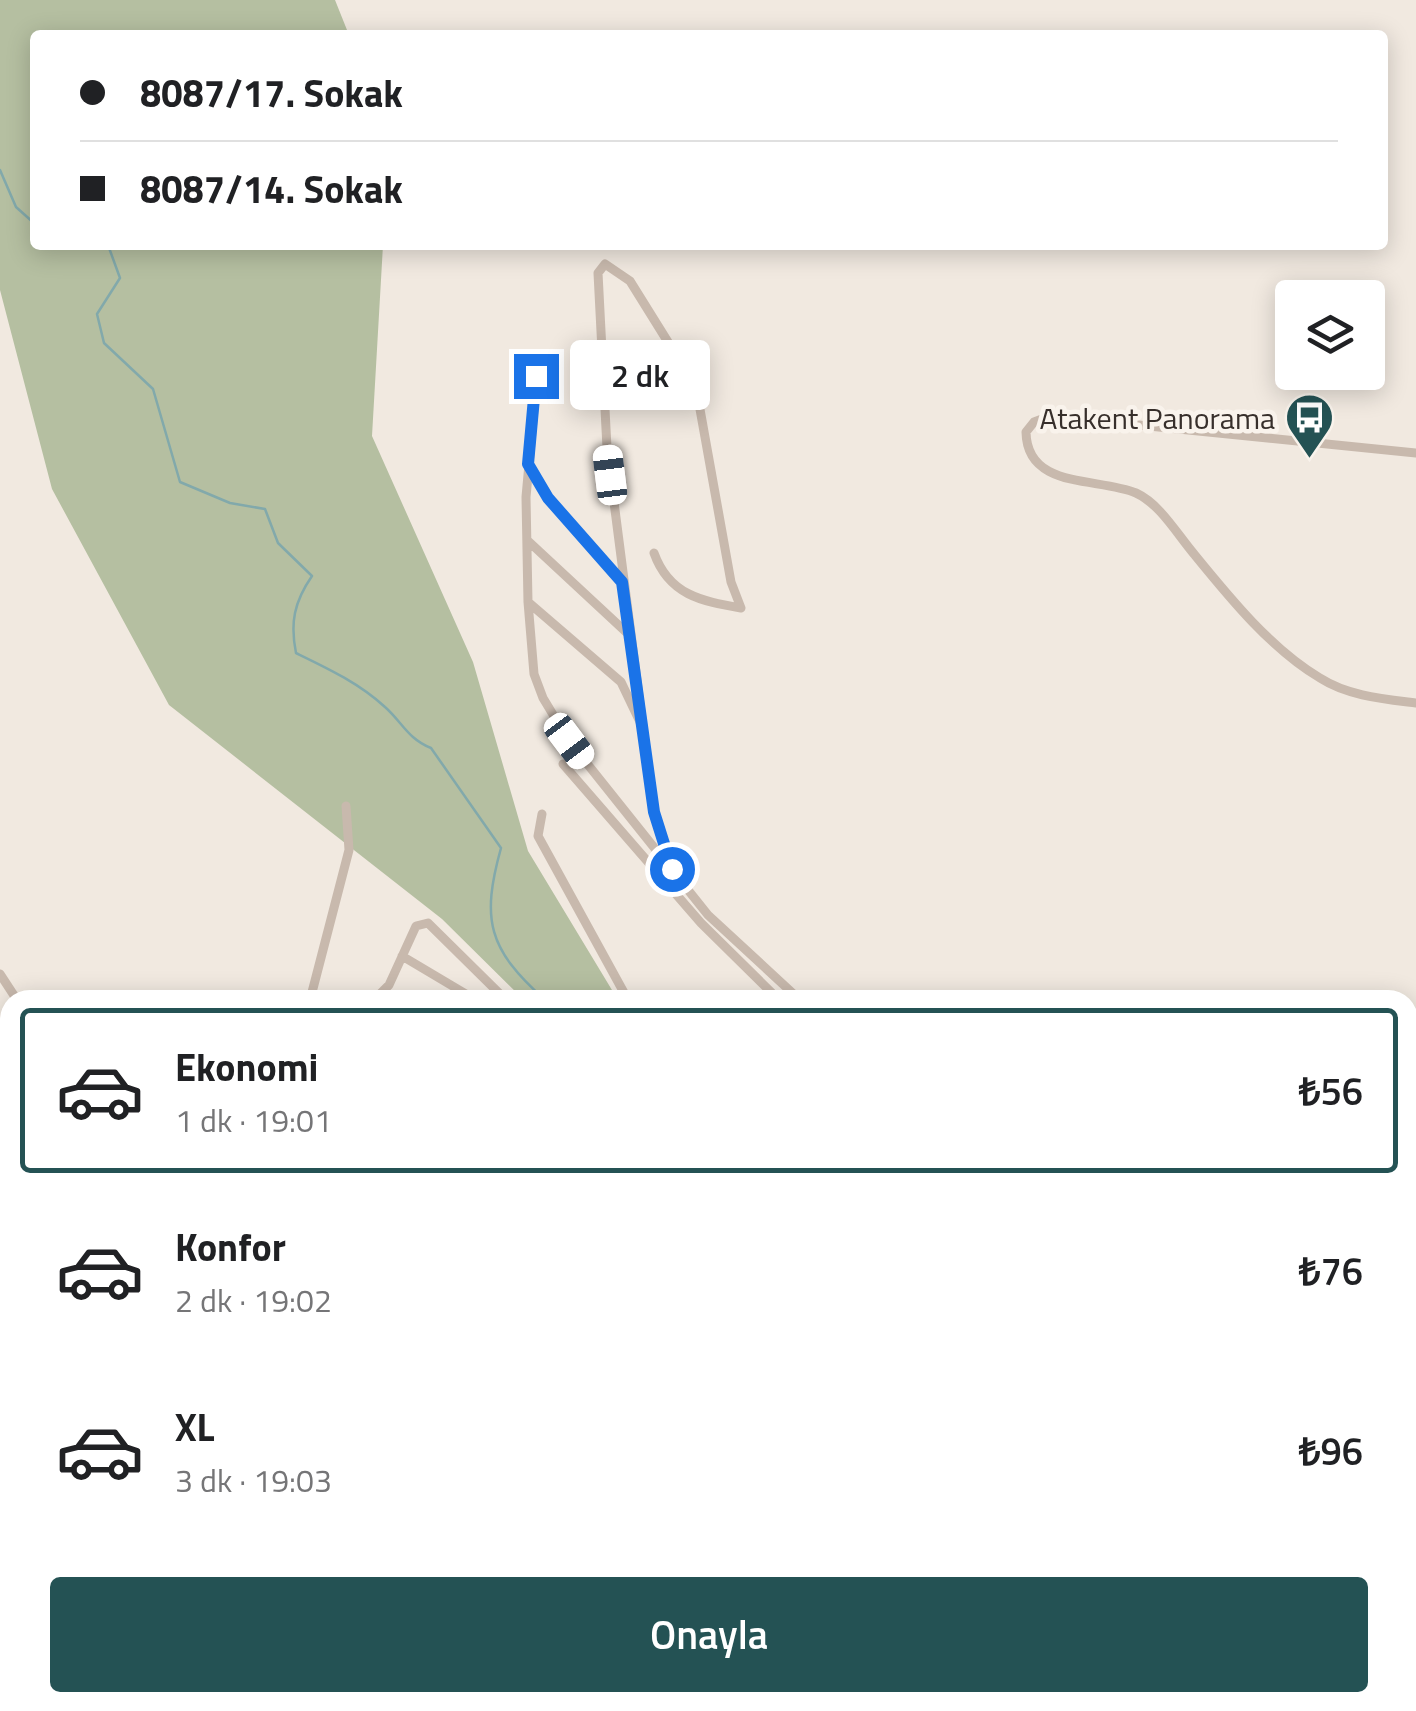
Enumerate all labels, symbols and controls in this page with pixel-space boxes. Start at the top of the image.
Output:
text: 8087/17. Sokak [140,64,403,122]
text: 8087/14. Sokak [140,160,403,218]
map controls [1275,280,1385,390]
button: layers [1275,280,1385,390]
callout: 2 dk [571,341,711,411]
text: 2 dk [611,351,669,399]
route end [514,354,559,399]
bus stop icon: Atakent Panorama [1284,392,1336,460]
place label: Atakent Panorama [1040,395,1275,441]
car [591,443,629,507]
car [539,708,599,774]
route start [650,847,695,892]
text: Ekonomi [175,1038,318,1096]
icon: car [55,1046,145,1136]
text: ₺56 [1299,1062,1363,1120]
text: 1 dk · 19:01 [175,1096,332,1144]
text: Konfor [175,1218,286,1276]
icon: car [55,1226,145,1316]
text: ₺76 [1299,1242,1363,1300]
text: 2 dk · 19:02 [175,1276,332,1324]
text: XL [175,1398,215,1456]
icon: car [55,1406,145,1496]
text: ₺96 [1299,1422,1363,1480]
text: 3 dk · 19:03 [175,1456,332,1504]
button: Onayla [50,1577,1368,1692]

